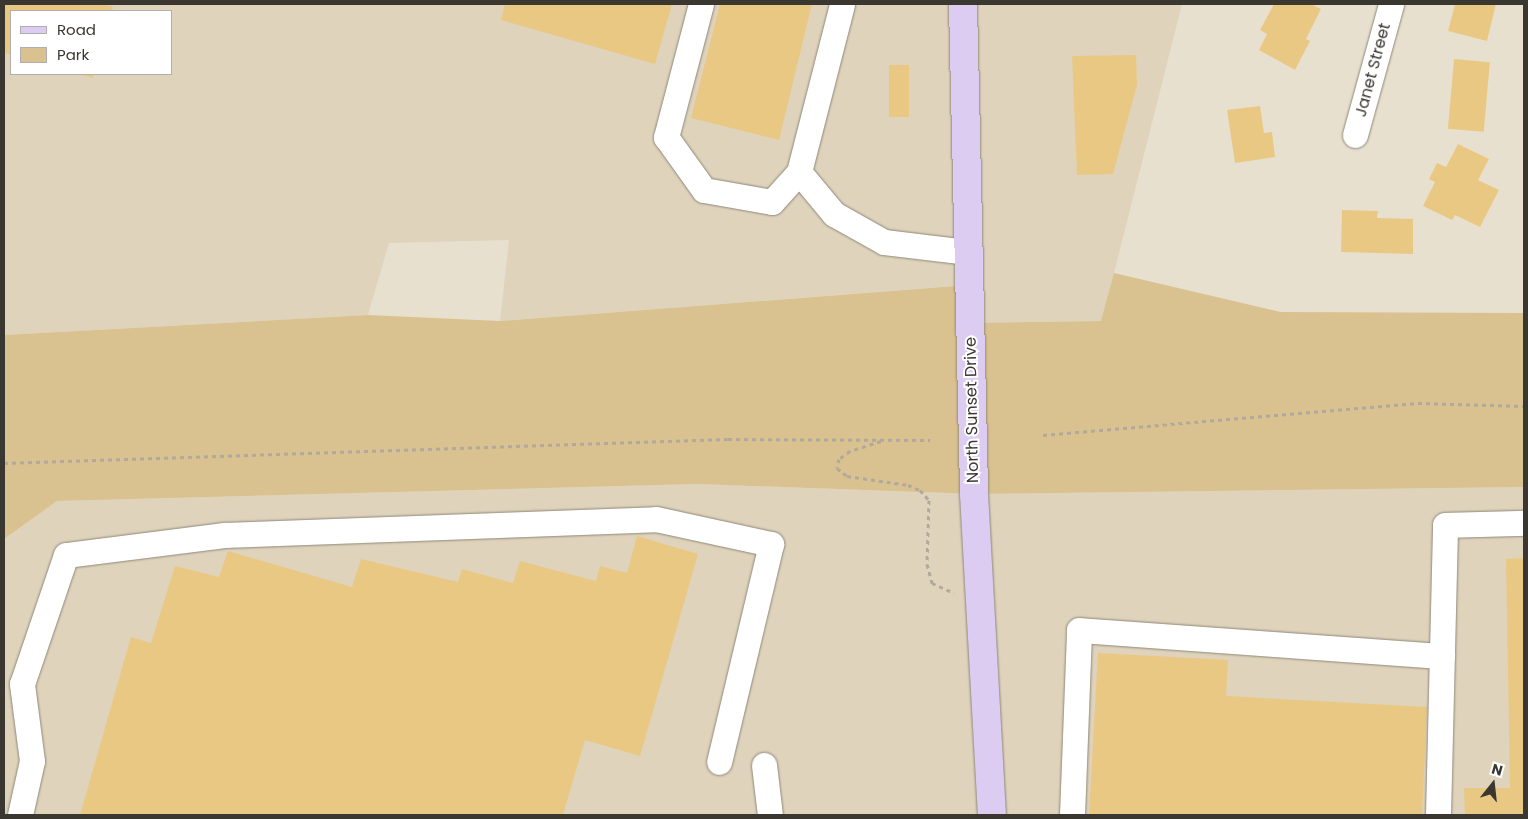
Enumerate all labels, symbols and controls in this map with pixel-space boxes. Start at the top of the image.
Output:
legend [10,10,172,75]
text: Road [57,19,96,40]
street label: Janet Street [1351,21,1395,119]
text: Park [57,44,89,65]
street label: North Sunset Drive [961,337,983,483]
north arrow [1468,759,1518,809]
text: N [1489,759,1505,781]

